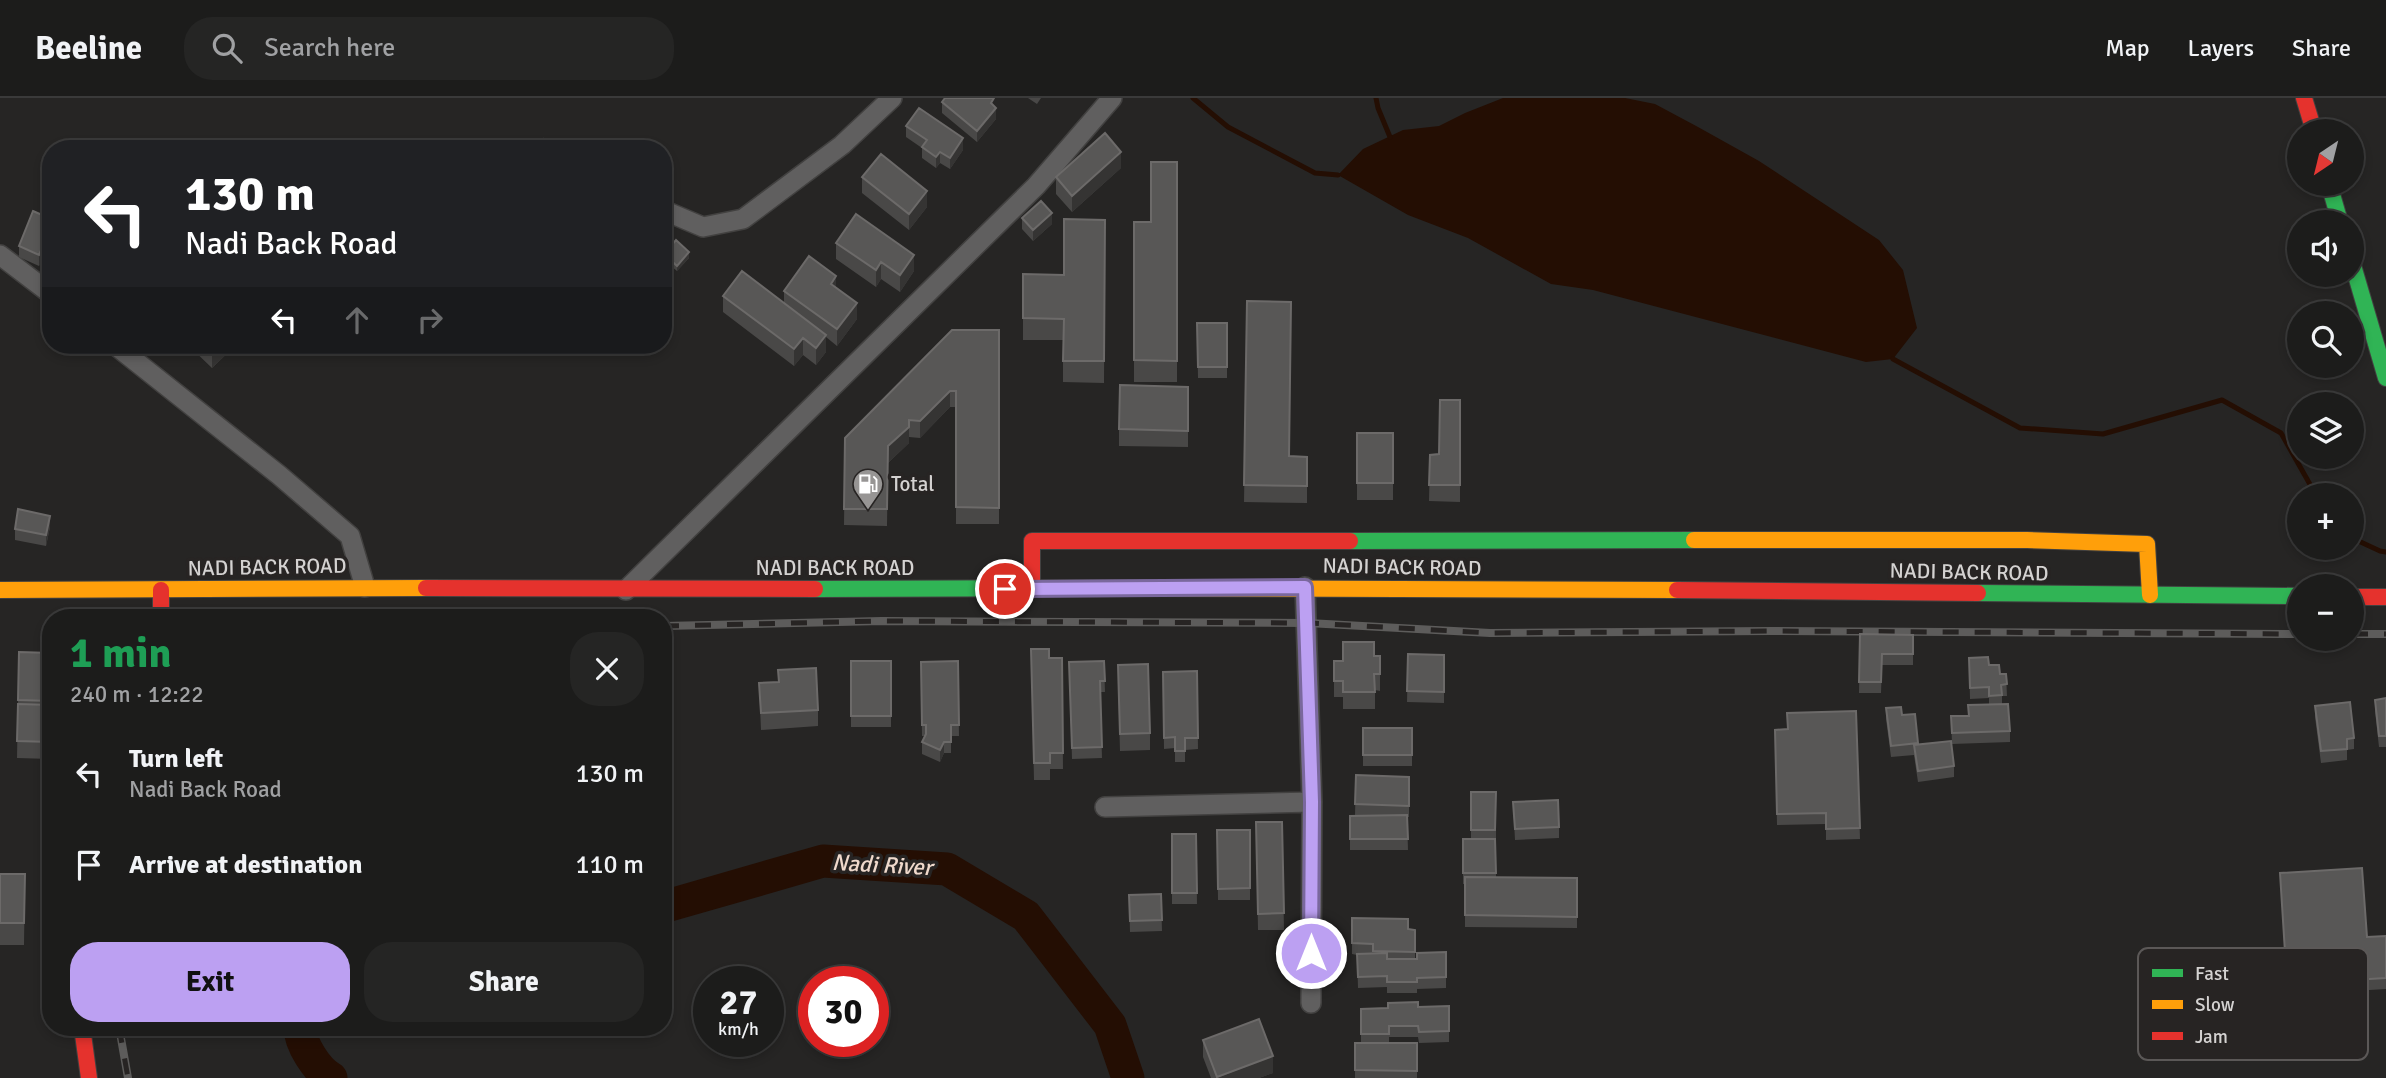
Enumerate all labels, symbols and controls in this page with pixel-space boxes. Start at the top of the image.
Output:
search box [184,17,674,80]
text: Beeline [35,28,142,69]
icon: search [208,29,246,67]
text: Search here [264,32,395,64]
text: Map [2105,33,2150,63]
text: Layers [2188,33,2254,63]
text: Share [2292,33,2351,63]
north arrow [2287,119,2364,196]
map controls [2287,119,2364,651]
text: 130 m [185,164,315,224]
icon: left [70,168,161,259]
button: sound [2287,210,2364,287]
text: Nadi Back Road [185,224,398,263]
icon: left [265,301,303,339]
icon: ahead [338,301,376,339]
icon: right [411,301,449,339]
button: search [2287,301,2364,378]
button: layers [2287,392,2364,469]
fuel station icon: Total [851,467,885,511]
place label: Total [891,471,934,497]
button: + [2287,483,2364,560]
street label: NADI BACK ROAD [187,553,347,581]
street label: NADI BACK ROAD [1322,553,1482,581]
street label: NADI BACK ROAD [756,555,914,581]
street label: NADI BACK ROAD [1889,558,2049,586]
pin [975,559,1035,619]
icon: arrive [986,570,1024,608]
button: − [2287,574,2364,651]
text: 1 min [70,628,171,679]
button: close [570,632,644,706]
text: 240 m · 12:22 [70,680,204,709]
text: Turn left [129,743,223,775]
icon: left [70,755,108,793]
text: 130 m [575,758,644,790]
text: Nadi Back Road [129,775,282,804]
icon: arrive [70,846,108,884]
water label: Nadi River [831,848,936,882]
text: Arrive at destination [129,849,362,881]
text: 110 m [575,849,644,881]
position arrow [1274,916,1348,990]
button: Exit [70,942,350,1022]
button: Share [364,942,644,1022]
legend [2138,948,2368,1060]
text: Fast [2195,962,2229,986]
speed limit sign: 30 [798,966,889,1057]
text: 27 [720,981,757,1024]
text: Slow [2195,993,2235,1017]
text: km/h [718,1018,759,1040]
text: Jam [2195,1025,2228,1049]

